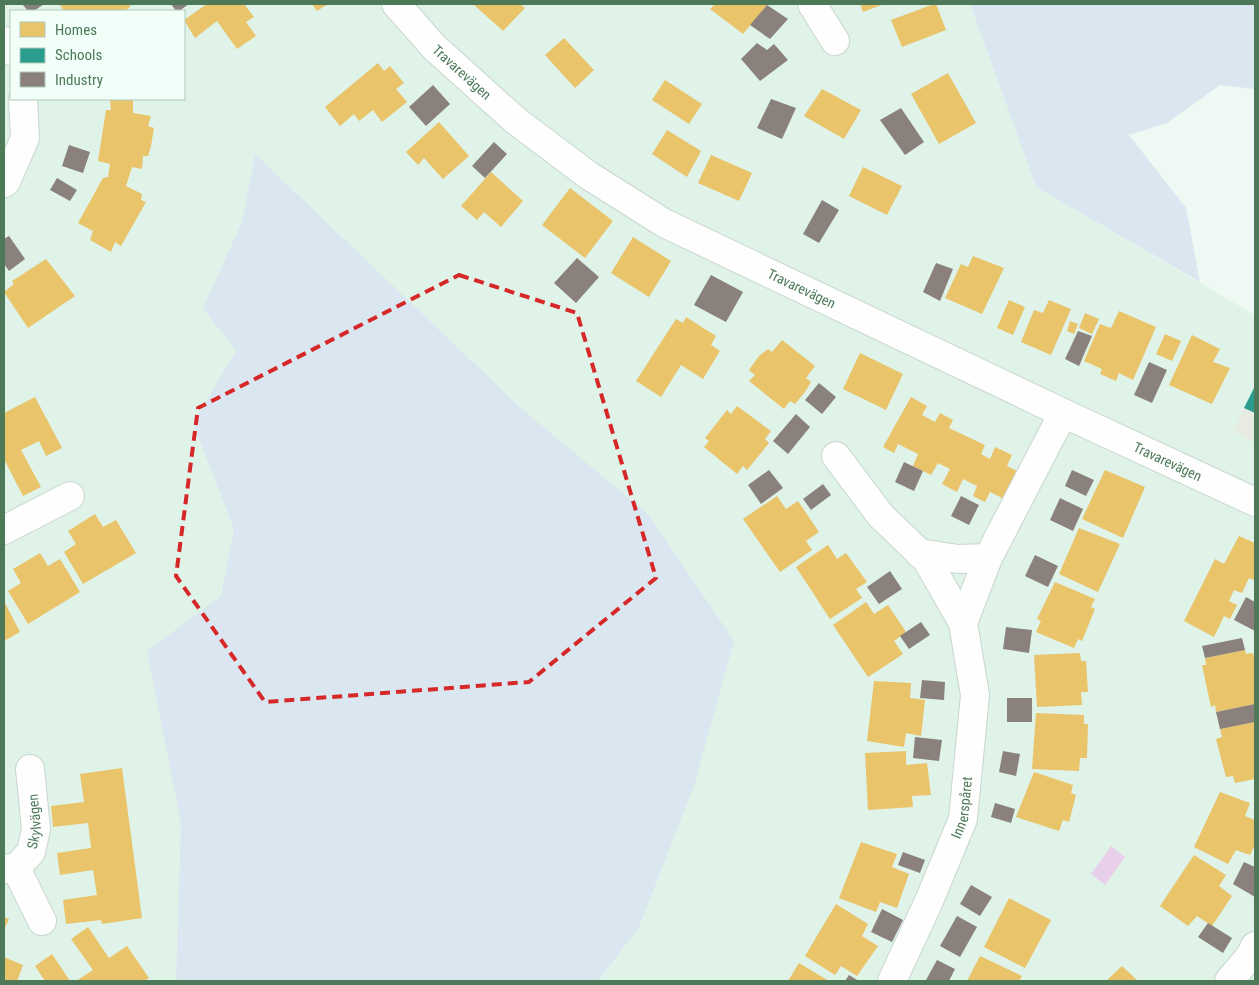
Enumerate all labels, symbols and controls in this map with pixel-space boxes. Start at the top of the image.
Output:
legend [10,10,185,100]
text: Homes [55,21,97,39]
street label: Travarevägen [429,42,495,103]
text: Schools [55,46,102,64]
text: Industry [55,71,103,89]
street label: Travarevägen [765,265,838,311]
street label: Travarevägen [1131,439,1204,484]
street label: Innerspåret [948,776,975,841]
street label: Skylvägen [24,793,44,850]

